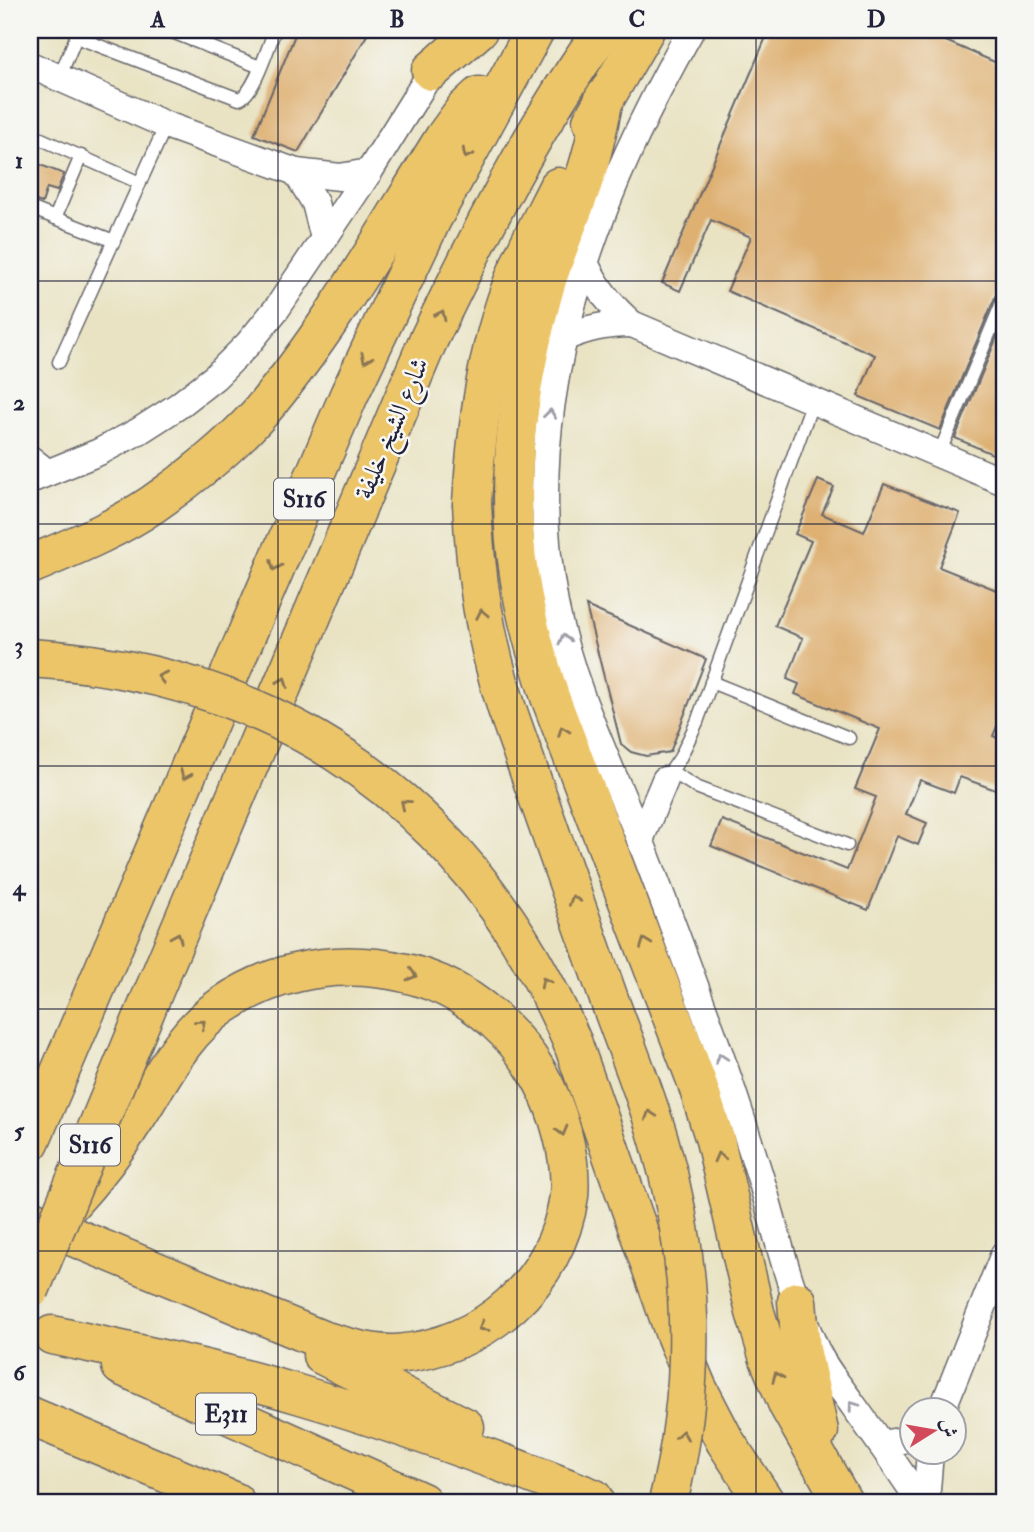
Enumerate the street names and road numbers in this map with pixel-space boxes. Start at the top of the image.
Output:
street label: شارع الشيخ خليفة [348,353,443,507]
road number: S116 [274,478,334,520]
road number: S116 [60,1125,120,1166]
road number: E311 [196,1394,256,1434]

